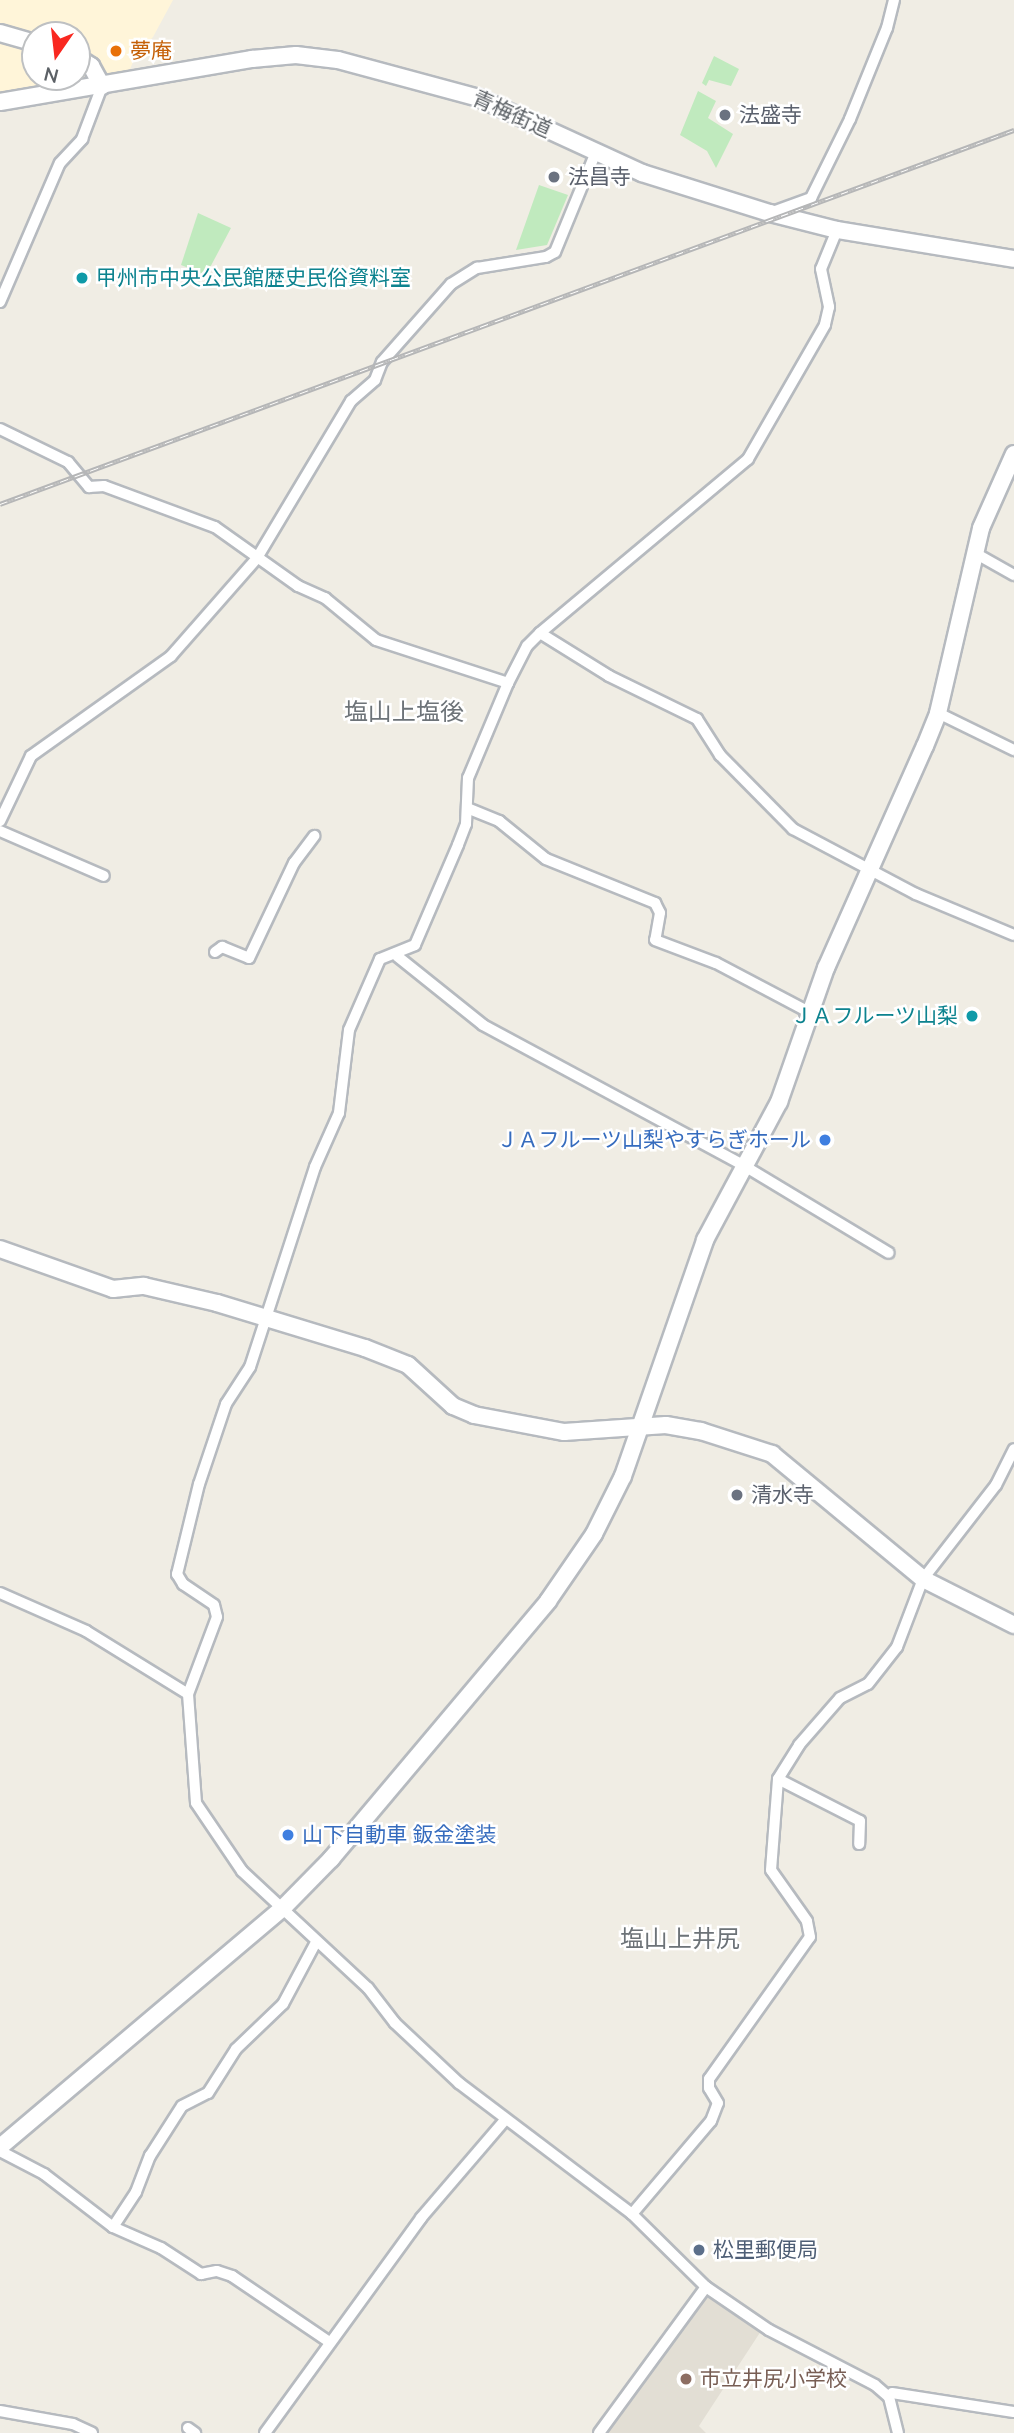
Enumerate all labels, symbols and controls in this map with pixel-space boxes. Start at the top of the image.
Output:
north arrow [21,21,91,91]
place label: 夢庵 [130,38,172,64]
marker: 夢庵 [108,43,124,59]
text: N [41,60,61,89]
street label: 青梅街道 [469,85,555,143]
place label: 法盛寺 [739,102,802,128]
marker: 法盛寺 [717,107,733,123]
place label: 法昌寺 [568,164,631,190]
marker: 法昌寺 [546,169,562,185]
place label: 甲州市中央公民館歴史民俗資料室 [96,265,411,291]
marker: 甲州市中央公民館歴史民俗資料室 [74,270,90,286]
district label: 塩山上塩後 [344,699,464,727]
place label: ＪＡフルーツ山梨 [790,1003,958,1029]
marker: ＪＡフルーツ山梨 [964,1008,980,1024]
place label: ＪＡフルーツ山梨やすらぎホール [496,1127,811,1153]
marker: ＪＡフルーツ山梨やすらぎホール [817,1132,833,1148]
place label: 清水寺 [751,1482,814,1508]
marker: 清水寺 [729,1487,745,1503]
place label: 山下自動車 鈑金塗装 [302,1822,496,1848]
marker: 山下自動車 鈑金塗装 [280,1827,296,1843]
district label: 塩山上井尻 [620,1926,740,1954]
place label: 松里郵便局 [713,2237,818,2263]
marker: 松里郵便局 [691,2242,707,2258]
place label: 市立井尻小学校 [700,2366,847,2392]
marker: 市立井尻小学校 [678,2371,694,2387]

